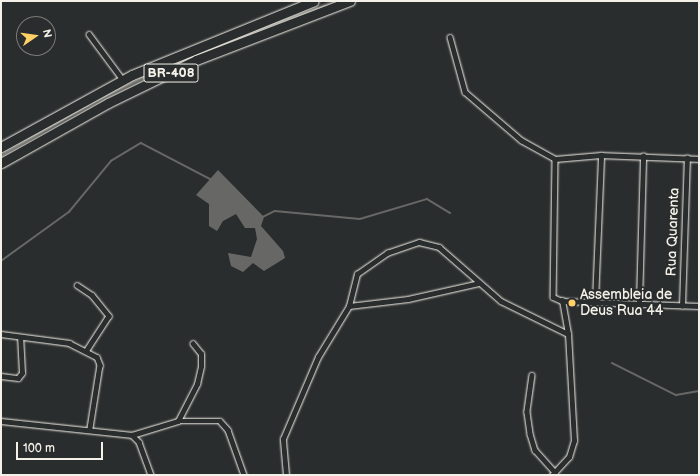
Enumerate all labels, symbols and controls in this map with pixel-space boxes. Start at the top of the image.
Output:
north arrow [16,16,56,56]
text: N [40,28,54,39]
road number: BR-408 [143,62,199,84]
street label: Rua Quarenta [663,187,683,277]
place label: Assembleia de Deus Rua 44 [580,287,672,320]
marker: Assembleia de Deus Rua 44 [567,298,577,308]
scale bar [18,434,105,460]
text: 100 m [23,441,55,456]

